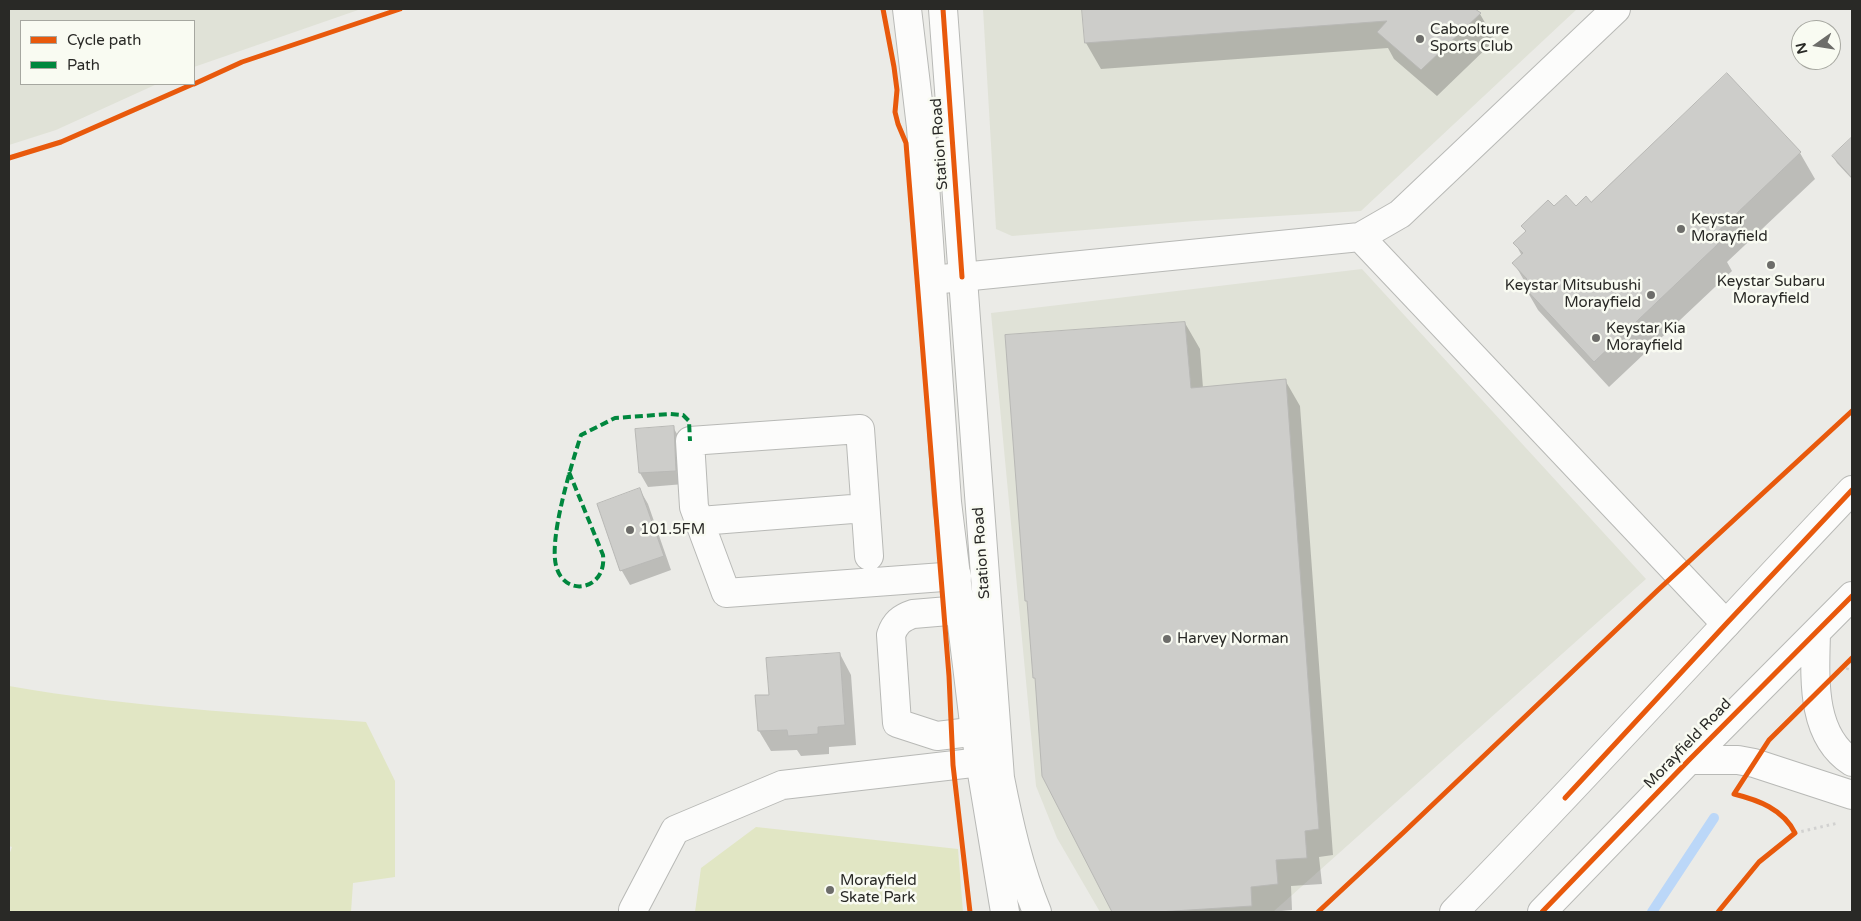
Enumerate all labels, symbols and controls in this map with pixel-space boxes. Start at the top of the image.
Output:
legend [20,20,195,85]
north arrow [1791,20,1841,70]
place label: Caboolture Sports Club [1430,21,1513,56]
text: Cycle path [67,31,141,49]
marker: Caboolture Sports Club [1414,33,1426,45]
text: N [1792,41,1811,56]
text: Path [67,56,100,74]
street label: Station Road [928,97,952,191]
place label: Keystar Morayfield [1691,211,1768,246]
marker: Keystar Morayfield [1675,223,1687,235]
marker: Keystar Subaru Morayfield [1765,259,1777,271]
place label: Keystar Subaru Morayfield [1717,273,1825,308]
place label: Keystar Mitsubushi Morayfield [1505,277,1641,312]
marker: Keystar Mitsubushi Morayfield [1645,289,1657,301]
place label: Keystar Kia Morayfield [1606,320,1686,355]
marker: Keystar Kia Morayfield [1590,332,1602,344]
street label: Station Road [970,506,994,600]
place label: 101.5FM [640,521,705,539]
marker: 101.5FM [624,524,636,536]
place label: Harvey Norman [1177,630,1289,648]
marker: Harvey Norman [1161,633,1173,645]
street label: Morayfield Road [1640,695,1736,793]
place label: Morayfield Skate Park [840,872,917,907]
marker: Morayfield Skate Park [824,884,836,896]

